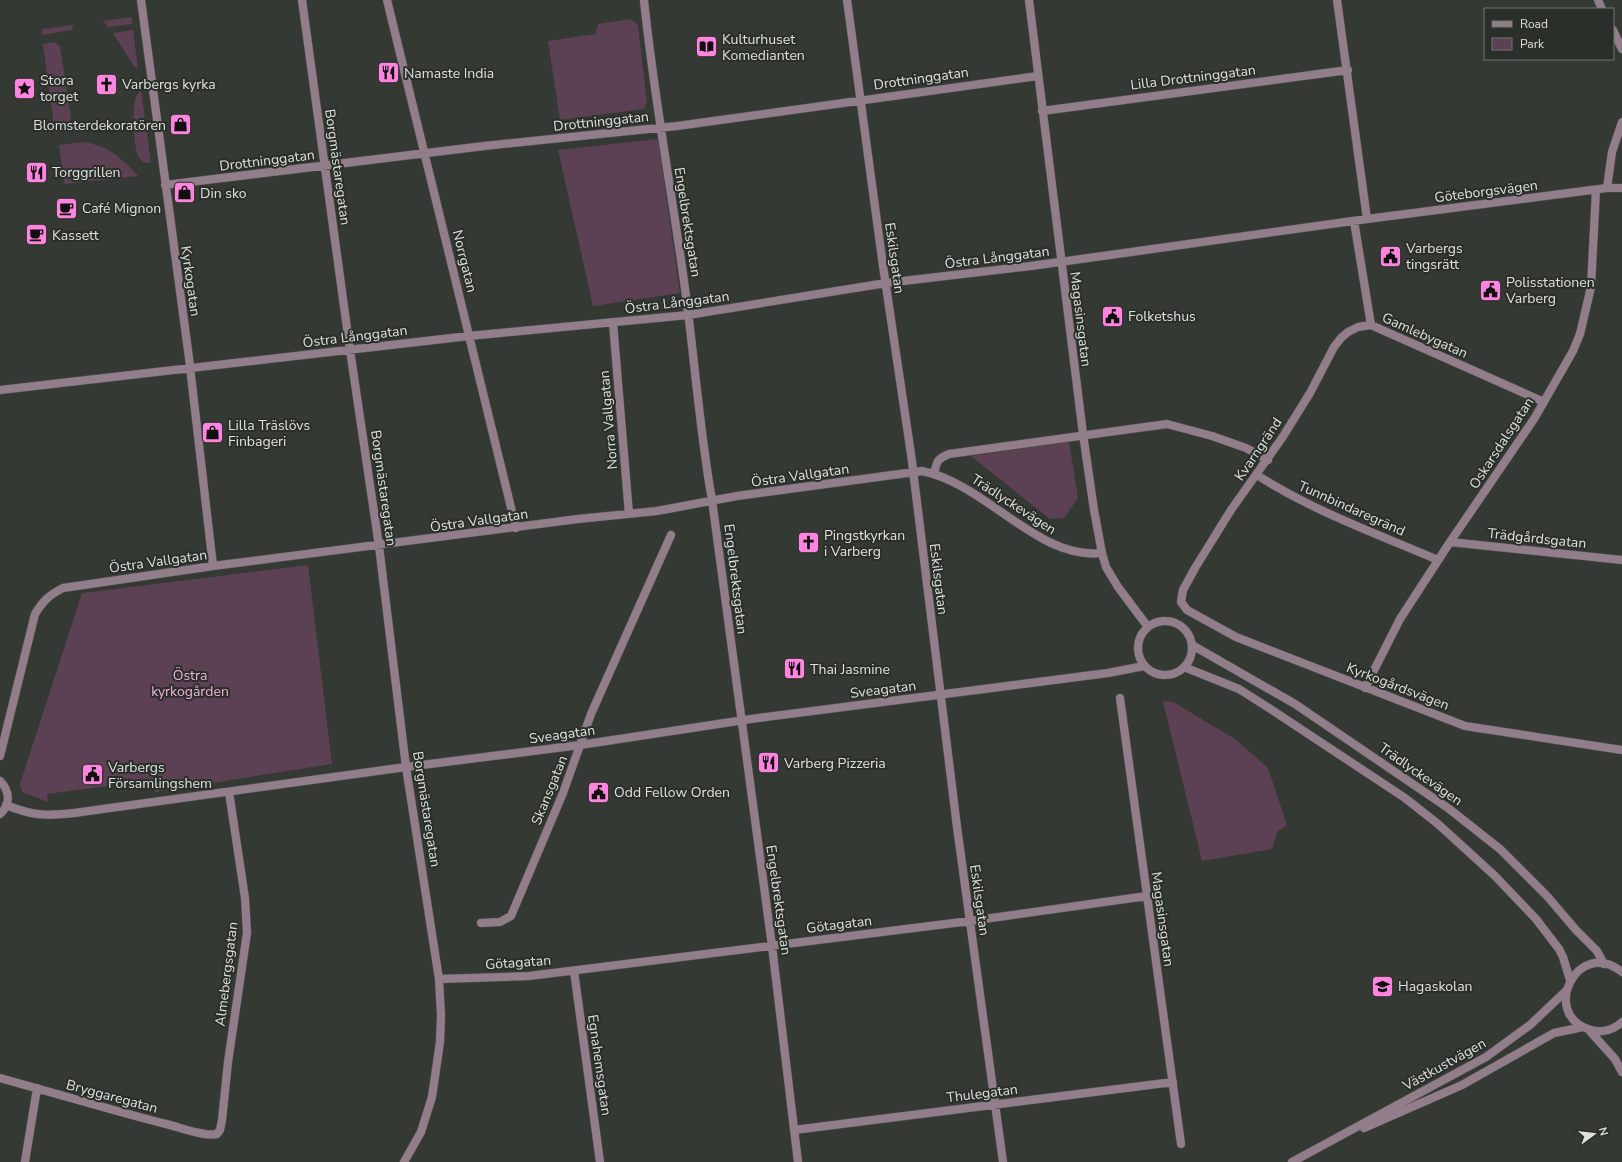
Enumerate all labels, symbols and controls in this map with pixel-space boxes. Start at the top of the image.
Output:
legend [1484,8,1614,60]
text: Road [1520,16,1548,32]
place label: Kulturhuset Komedianten [722,30,805,65]
library icon: Kulturhuset Komedianten [693,34,719,60]
text: Park [1520,36,1545,52]
restaurant icon: Namaste India [376,60,402,86]
street label: Lilla Drottninggatan [1129,60,1257,95]
street label: Drottninggatan [872,62,970,95]
place label: Namaste India [404,64,494,83]
place label: Stora torget [40,71,78,106]
church icon: Varbergs kyrka [93,71,119,97]
place icon: Stora torget [12,75,38,101]
place label: Varbergs kyrka [121,75,216,94]
street label: Drottninggatan [552,107,650,136]
street label: Borgmästaregatan [320,108,355,226]
shop icon: Blomsterdekoratören [168,112,194,138]
place label: Blomsterdekoratören [33,116,166,135]
street label: Drottninggatan [218,145,316,176]
restaurant icon: Torggrillen [24,159,50,185]
place label: Torggrillen [52,163,120,182]
street label: Engelbrektsgatan [669,166,706,278]
street label: Göteborgsvägen [1433,176,1539,207]
shop icon: Din sko [171,180,197,206]
place label: Din sko [200,184,247,203]
cafe icon: Café Mignon [54,195,80,221]
place label: Café Mignon [82,199,161,218]
street label: Eskilsgatan [880,221,909,295]
cafe icon: Kassett [23,222,49,248]
place label: Kassett [52,226,99,245]
street label: Norrgatan [448,228,481,294]
place label: Varbergs tingsrätt [1405,239,1463,274]
street label: Östra Långgatan [944,242,1050,273]
public building icon: Varbergs tingsrätt [1378,243,1404,269]
street label: Kyrkogatan [176,245,205,318]
street label: Magasinsgatan [1065,270,1096,368]
place label: Polisstationen Varberg [1505,273,1595,308]
public building icon: Polisstationen Varberg [1477,277,1503,303]
street label: Östra Långgatan [624,287,730,318]
public building icon: Folketshus [1099,303,1125,329]
place label: Folketshus [1128,307,1196,326]
street label: Gamlebygatan [1379,308,1471,363]
street label: Östra Långgatan [302,321,408,352]
street label: Norra Vallgatan [595,370,622,470]
street label: Oskarsdalsgatan [1465,394,1538,493]
street label: Kvarngränd [1230,414,1287,485]
place label: Lilla Träslövs Finbageri [228,416,310,451]
shop icon: Lilla Träslövs Finbageri [200,420,226,446]
street label: Borgmästaregatan [366,429,401,547]
street label: Östra Vallgatan [750,459,850,492]
street label: Trädlyckevägen [968,470,1060,539]
street label: Tunnbindaregränd [1295,476,1408,541]
street label: Östra Vallgatan [429,504,529,537]
street label: Engelbrektsgatan [719,523,752,635]
street label: Trädgårdsgatan [1487,524,1587,553]
place label: Pingstkyrkan i Varberg [824,526,905,561]
church icon: Pingstkyrkan i Varberg [796,530,822,556]
street label: Eskilsgatan [925,542,952,616]
street label: Östra Vallgatan [108,545,208,578]
restaurant icon: Thai Jasmine [782,656,808,682]
street label: Kyrkogårdsvägen [1344,658,1452,715]
place label: Thai Jasmine [810,660,890,679]
park label: Östra kyrkogården [151,666,229,701]
street label: Sveagatan [849,676,917,703]
street label: Sveagatan [528,720,596,749]
street label: Trädlyckevägen [1375,739,1466,810]
street label: Borgmästaregatan [408,750,445,868]
restaurant icon: Varberg Pizzeria [755,750,781,776]
street label: Skansgatan [527,753,572,828]
place label: Varberg Pizzeria [783,754,886,773]
place label: Varbergs Församlingshem [107,758,212,793]
public building icon: Varbergs Församlingshem [79,762,105,788]
public building icon: Odd Fellow Orden [585,779,611,805]
place label: Odd Fellow Orden [614,783,730,802]
street label: Engelbrektsgatan [761,844,796,956]
street label: Eskilsgatan [965,863,994,937]
street label: Magasinsgatan [1146,870,1179,968]
street label: Götagatan [805,911,873,938]
street label: Almebergsgatan [211,921,242,1027]
street label: Götagatan [484,951,552,974]
school or university icon: Hagaskolan [1370,973,1396,999]
place label: Hagaskolan [1398,977,1473,996]
street label: Egnahemsgatan [583,1013,616,1117]
street label: Västkustvägen [1398,1034,1489,1096]
street label: Bryggaregatan [64,1075,160,1118]
street label: Thulegatan [945,1080,1019,1107]
north arrow [1574,1114,1614,1154]
text: N [1595,1126,1611,1137]

